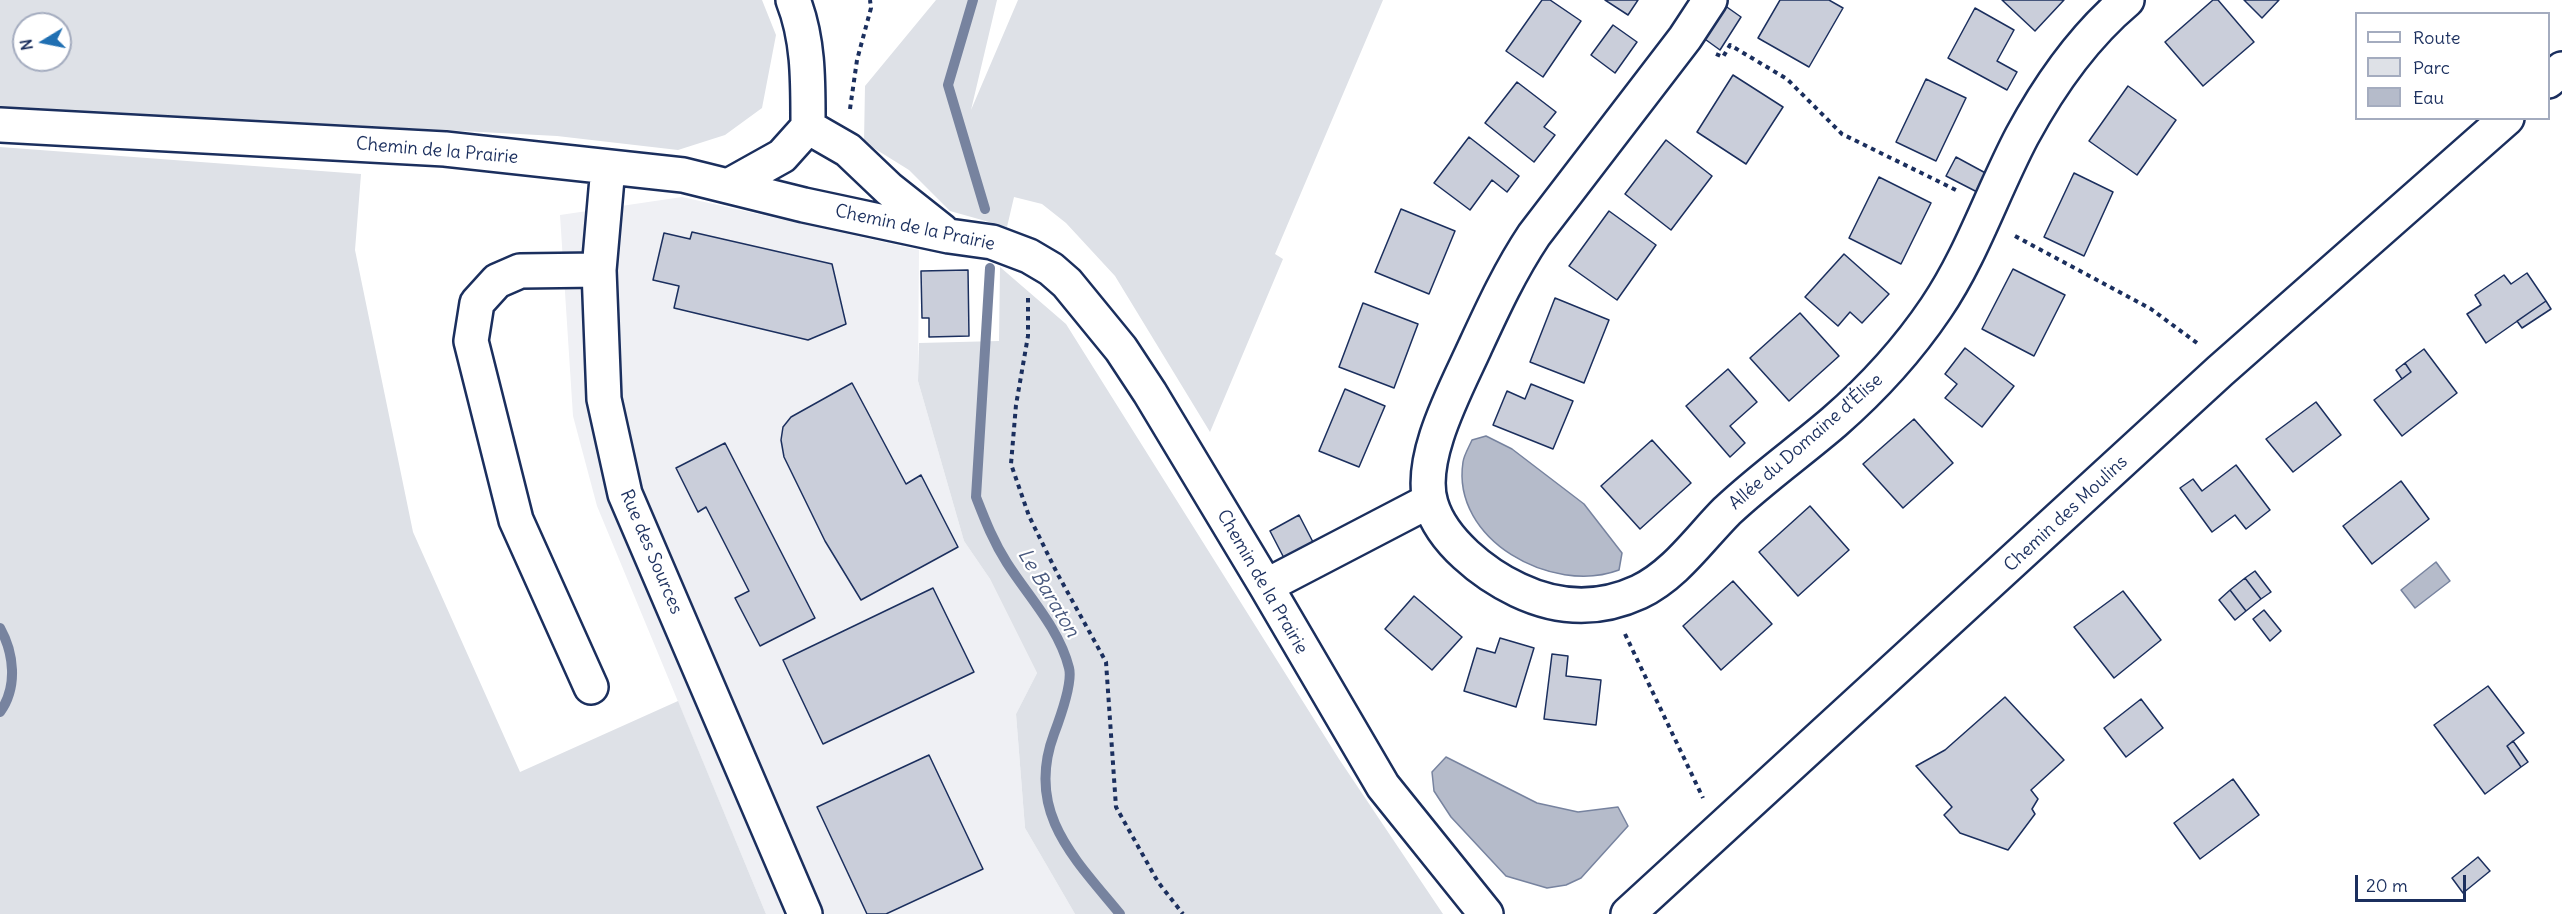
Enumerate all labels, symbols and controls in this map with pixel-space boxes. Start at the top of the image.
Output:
north arrow [12,12,72,72]
legend [2355,12,2550,120]
text: Route [2413,26,2461,49]
text: N [15,38,37,52]
text: Parc [2413,56,2450,79]
text: Eau [2413,86,2444,109]
street label: Chemin de la Prairie [355,133,519,169]
street label: Chemin de la Prairie [833,201,997,255]
street label: Allée du Domaine d'Élise [1725,369,1887,515]
street label: Chemin des Moulins [2000,451,2132,577]
street label: Rue des Sources [615,487,687,617]
street label: Chemin de la Prairie [1212,506,1312,658]
water label: Le Baraton [1012,544,1084,642]
scale bar [2358,863,2469,901]
text: 20 m [2366,874,2408,897]

